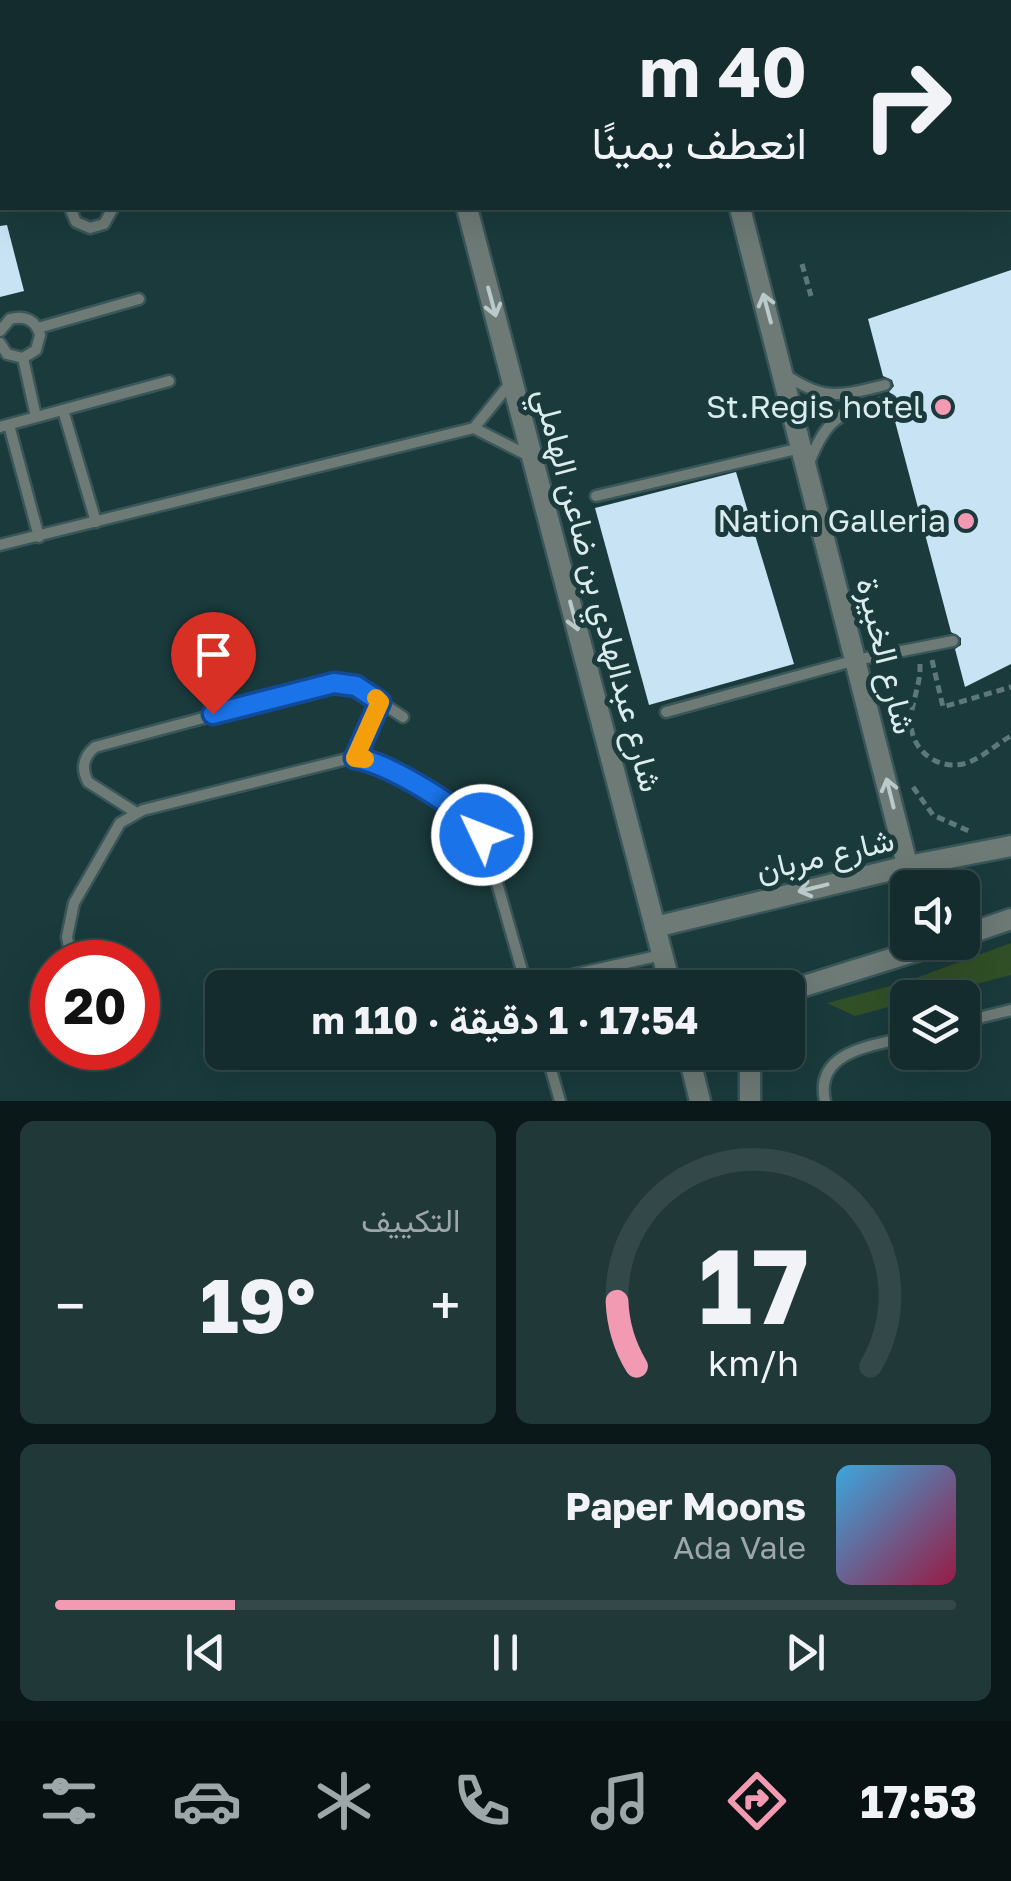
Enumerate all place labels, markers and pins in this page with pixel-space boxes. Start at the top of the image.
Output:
place label: St.Regis hotel [706,387,923,425]
marker: St.Regis hotel [932,396,954,418]
place label: Nation Galleria [717,501,946,539]
marker: Nation Galleria [955,510,977,532]
pin [171,612,256,715]

